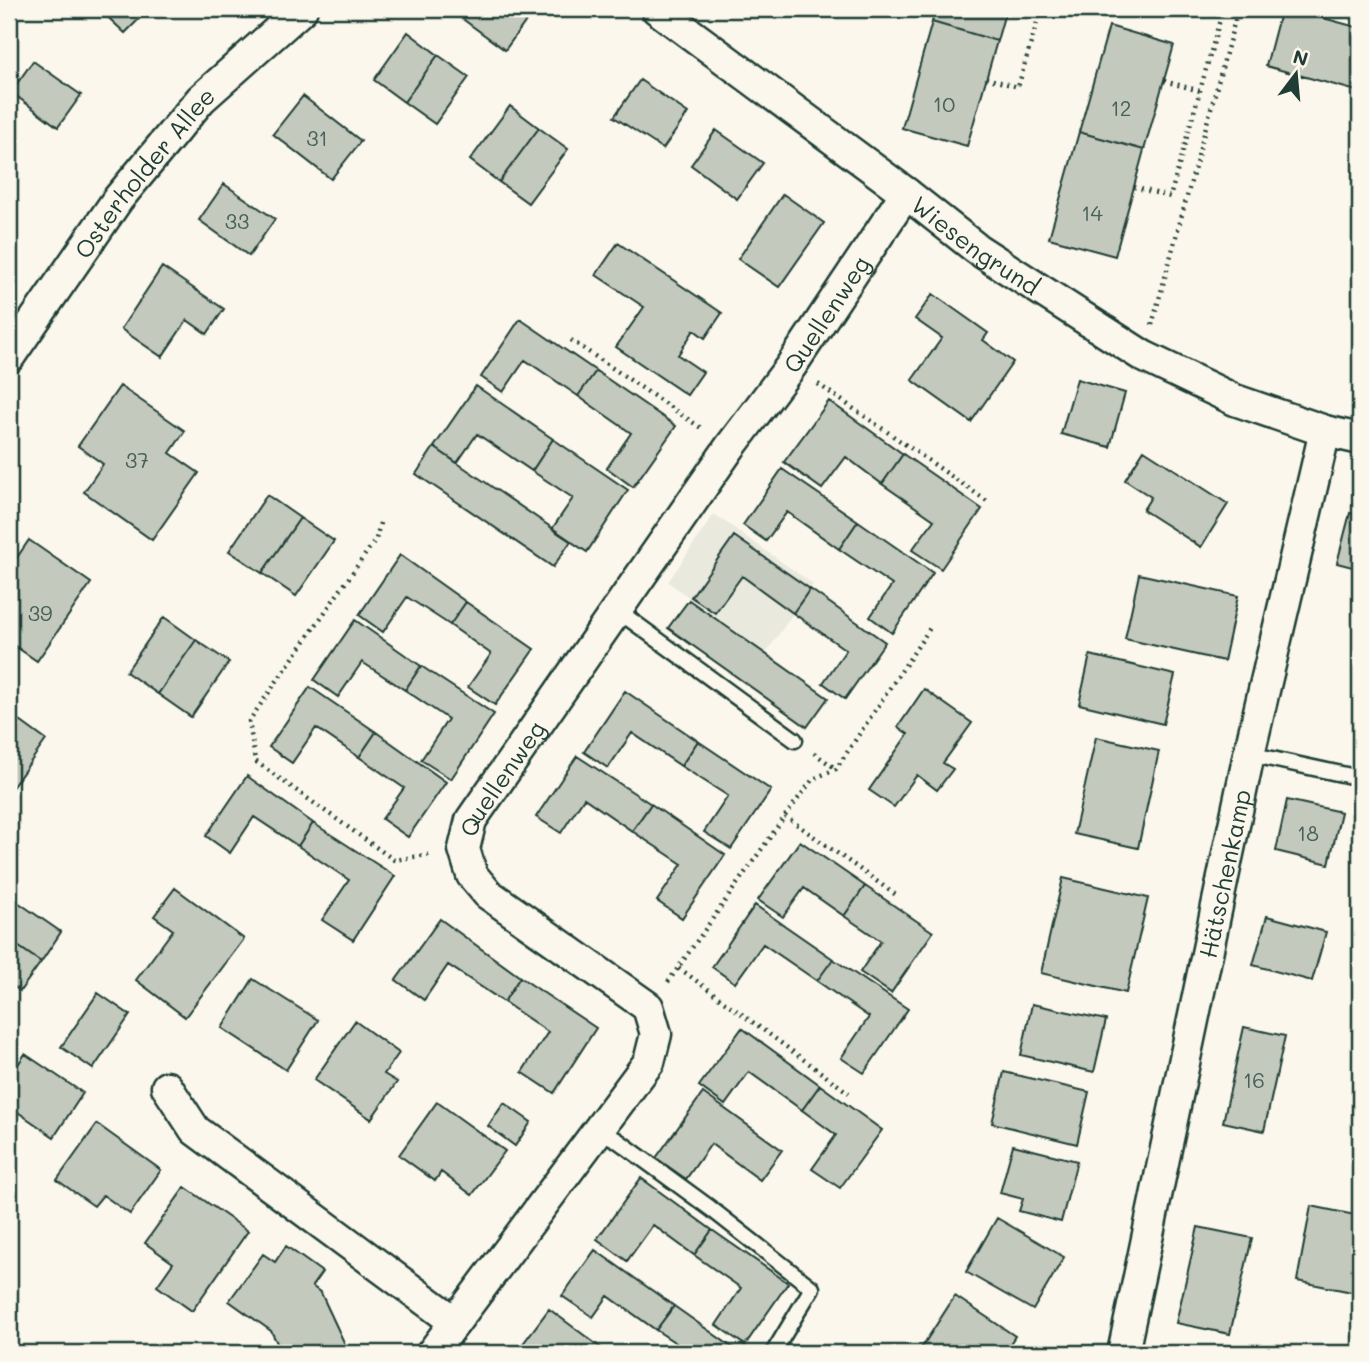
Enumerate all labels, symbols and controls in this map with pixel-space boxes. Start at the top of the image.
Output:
north arrow [1260,38,1330,108]
text: N [1290,43,1311,71]
street label: Osterholder Allee [67,79,220,264]
house number: 10 [933,90,955,117]
house number: 12 [1110,94,1132,121]
house number: 31 [306,124,328,151]
street label: Wiesengrund [906,188,1046,301]
house number: 14 [1081,199,1104,226]
house number: 33 [225,207,249,234]
street label: Quellenweg [776,249,876,378]
house number: 37 [125,446,149,473]
house number: 39 [28,599,52,626]
street label: Quellenweg [452,714,551,839]
street label: Hätschenkamp [1191,786,1257,961]
house number: 18 [1297,819,1319,846]
house number: 16 [1243,1066,1265,1093]

